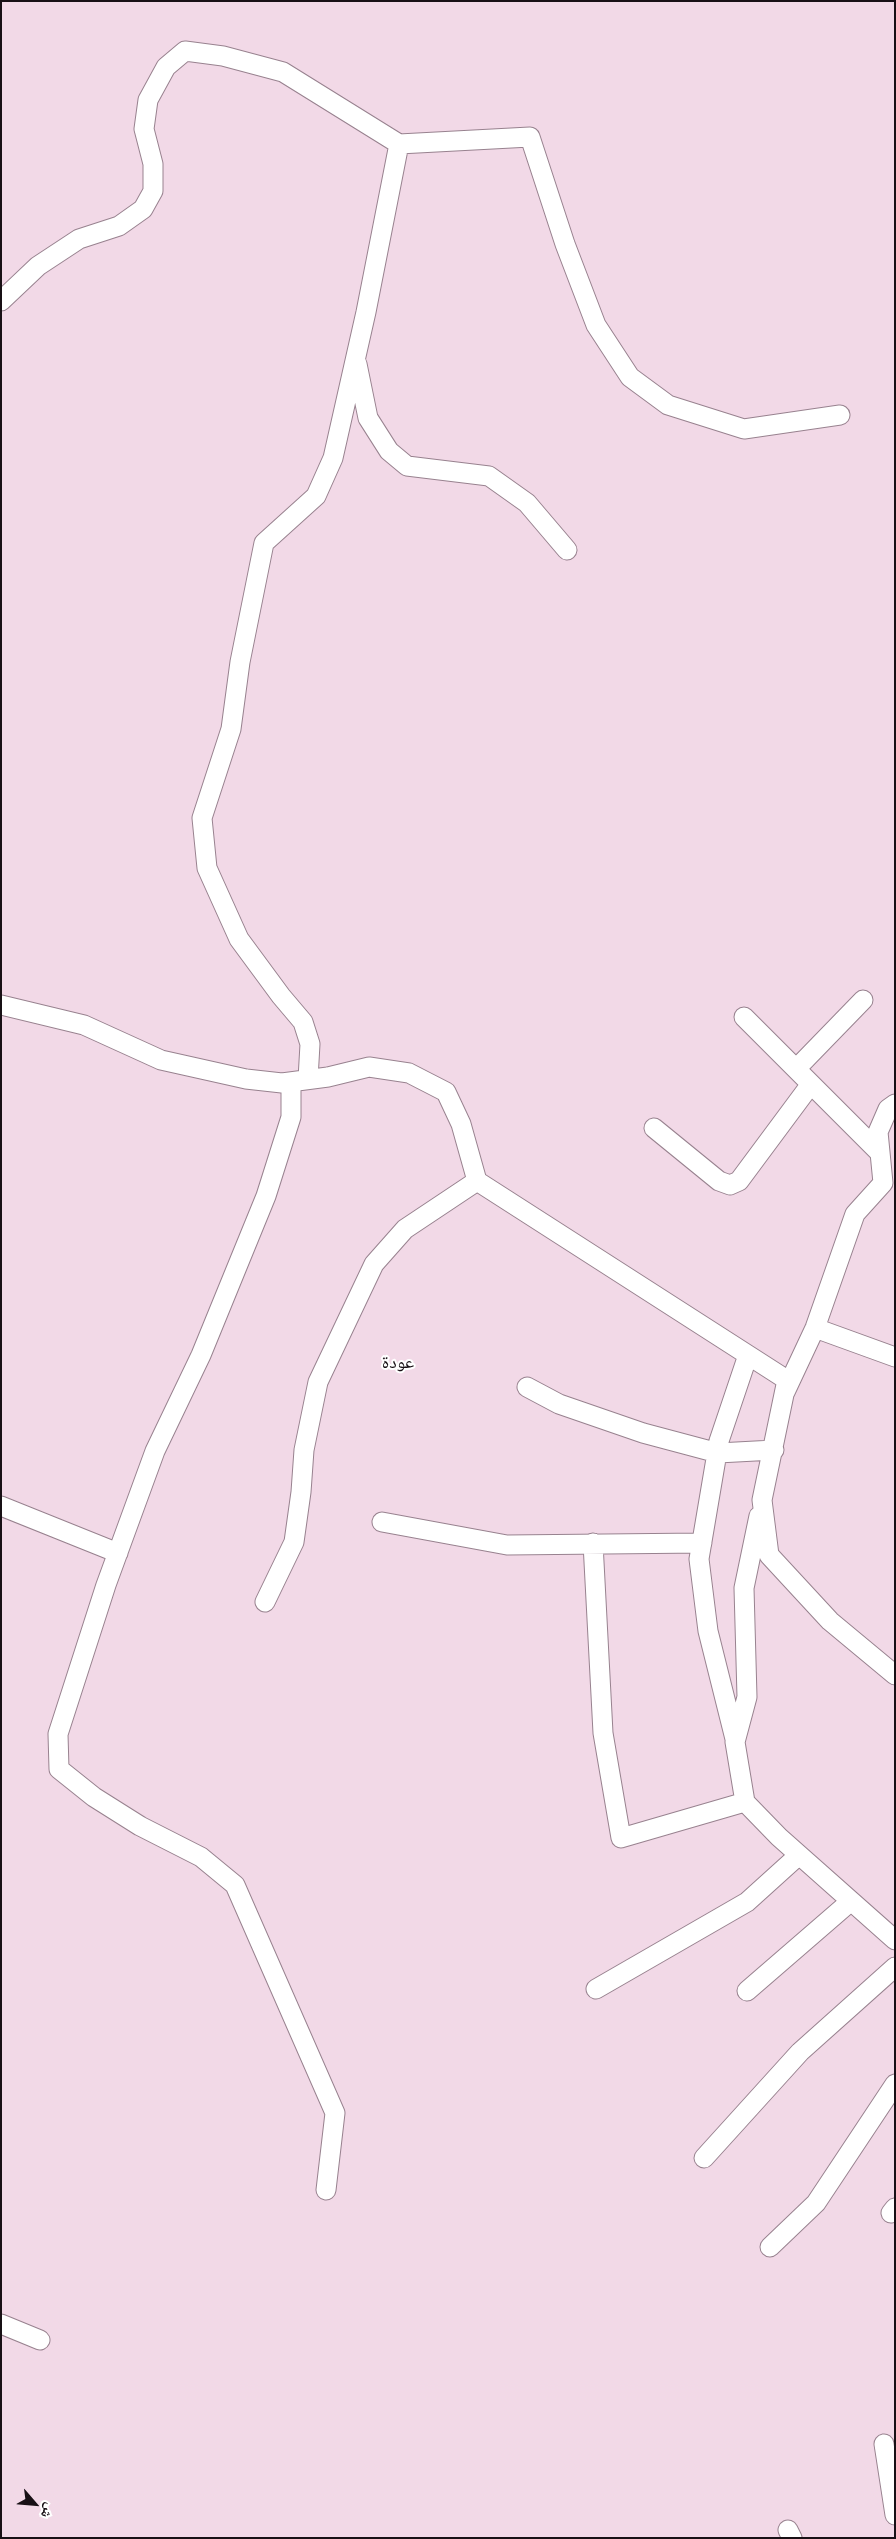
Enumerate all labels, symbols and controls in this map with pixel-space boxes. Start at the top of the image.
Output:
district label: عودة [382,1351,414,1373]
north arrow [10,2479,60,2529]
text: ش [37,2500,61,2522]

